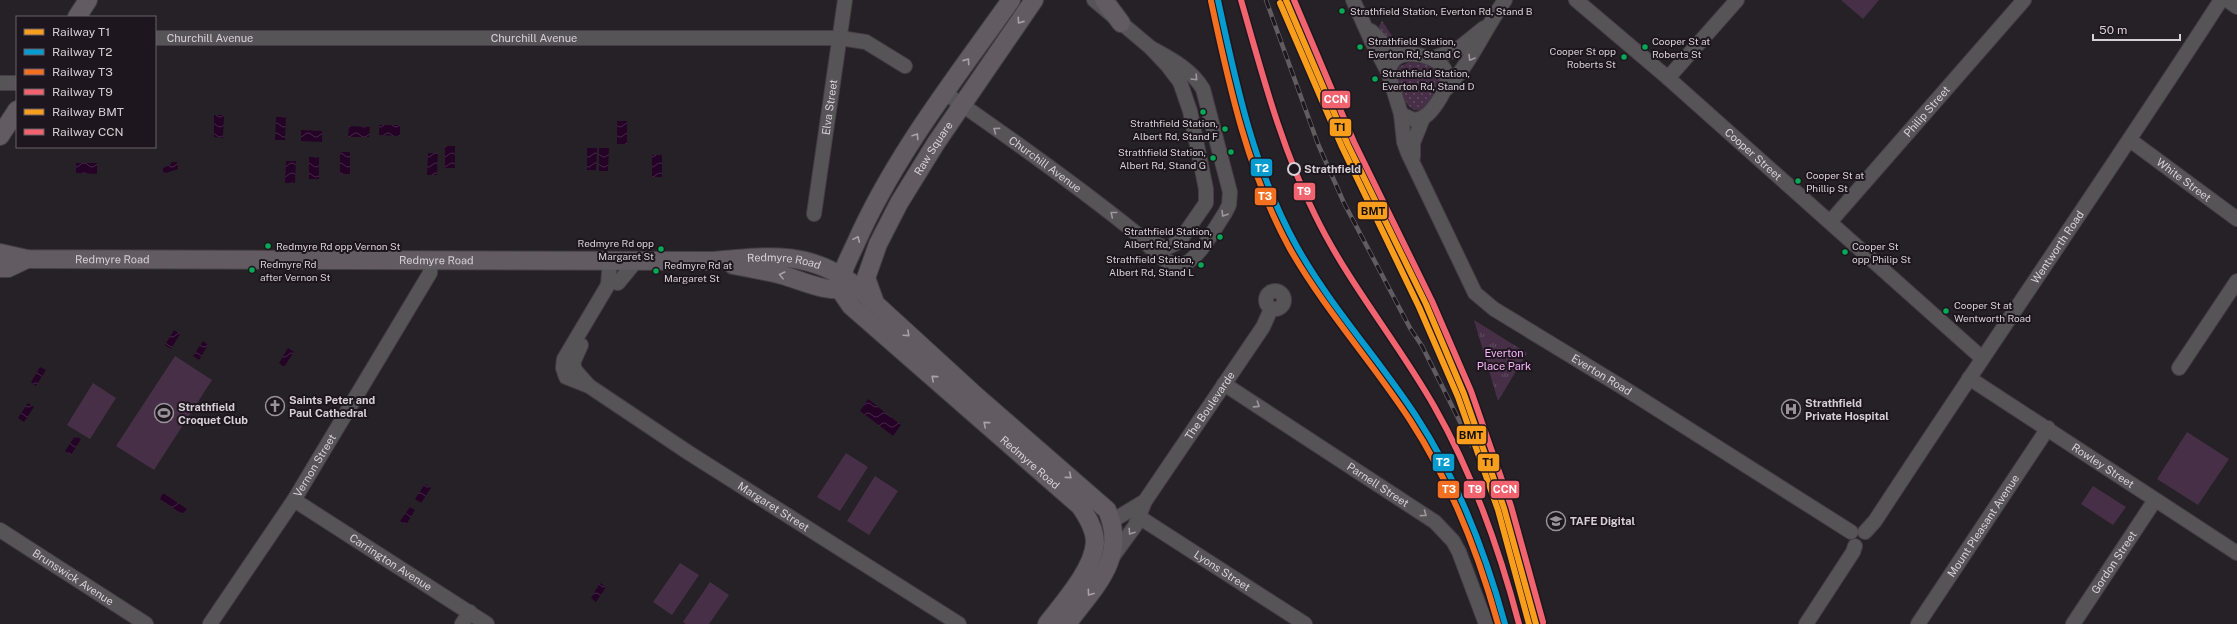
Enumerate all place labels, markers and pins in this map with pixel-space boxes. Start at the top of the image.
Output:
place label: Strathfield Station, Everton Rd, Stand B [1350,5,1533,17]
marker: Strathfield Station, Everton Rd, Stand B [1337,6,1347,16]
place label: Strathfield Station, Everton Rd, Stand C [1368,35,1460,60]
place label: Cooper St at Roberts St [1652,35,1710,60]
marker: Strathfield Station, Everton Rd, Stand C [1355,42,1365,52]
marker: Cooper St at Roberts St [1640,42,1650,52]
place label: Cooper St opp Roberts St [1550,45,1616,70]
marker: Cooper St opp Roberts St [1619,52,1629,62]
place label: Strathfield Station, Everton Rd, Stand D [1382,67,1474,92]
marker: Strathfield Station, Everton Rd, Stand D [1370,74,1380,84]
unlabelled marker [1198,107,1208,117]
place label: Strathfield Station, Albert Rd, Stand F [1130,117,1218,142]
marker: Strathfield Station, Albert Rd, Stand F [1220,124,1230,134]
place label: Strathfield Station, Albert Rd, Stand G [1118,146,1206,171]
unlabelled marker [1226,147,1236,157]
marker: Strathfield Station, Albert Rd, Stand G [1208,153,1218,163]
marker: Strathfield [1287,162,1301,176]
place label: Strathfield [1304,163,1361,175]
place label: Cooper St at Phillip St [1806,169,1864,194]
marker: Cooper St at Phillip St [1793,176,1803,186]
place label: Strathfield Station, Albert Rd, Stand M [1124,225,1212,250]
marker: Strathfield Station, Albert Rd, Stand M [1215,232,1225,242]
place label: Redmyre Rd opp Margaret St [578,237,654,262]
place label: Redmyre Rd opp Vernon St [276,240,401,252]
place label: Cooper St opp Philip St [1852,240,1911,265]
marker: Redmyre Rd opp Vernon St [263,241,273,251]
marker: Redmyre Rd opp Margaret St [656,244,666,254]
marker: Cooper St opp Philip St [1840,247,1850,257]
place label: Strathfield Station, Albert Rd, Stand L [1106,253,1194,278]
place label: Redmyre Rd after Vernon St [260,258,331,283]
place label: Redmyre Rd at Margaret St [664,259,732,284]
marker: Strathfield Station, Albert Rd, Stand L [1196,260,1206,270]
marker: Redmyre Rd after Vernon St [247,265,257,275]
marker: Redmyre Rd at Margaret St [651,266,661,276]
place label: Cooper St at Wentworth Road [1954,299,2031,324]
marker: Cooper St at Wentworth Road [1941,306,1951,316]
place label: Saints Peter and Paul Cathedral [289,394,375,419]
church icon: Saints Peter and Paul Cathedral [264,395,286,417]
place label: Strathfield Private Hospital [1805,397,1889,422]
hospital icon: Strathfield Private Hospital [1780,398,1802,420]
place label: Strathfield Croquet Club [178,401,248,426]
sports icon: Strathfield Croquet Club [153,402,175,424]
school or university icon: TAFE Digital [1545,510,1567,532]
place label: TAFE Digital [1570,515,1635,527]

